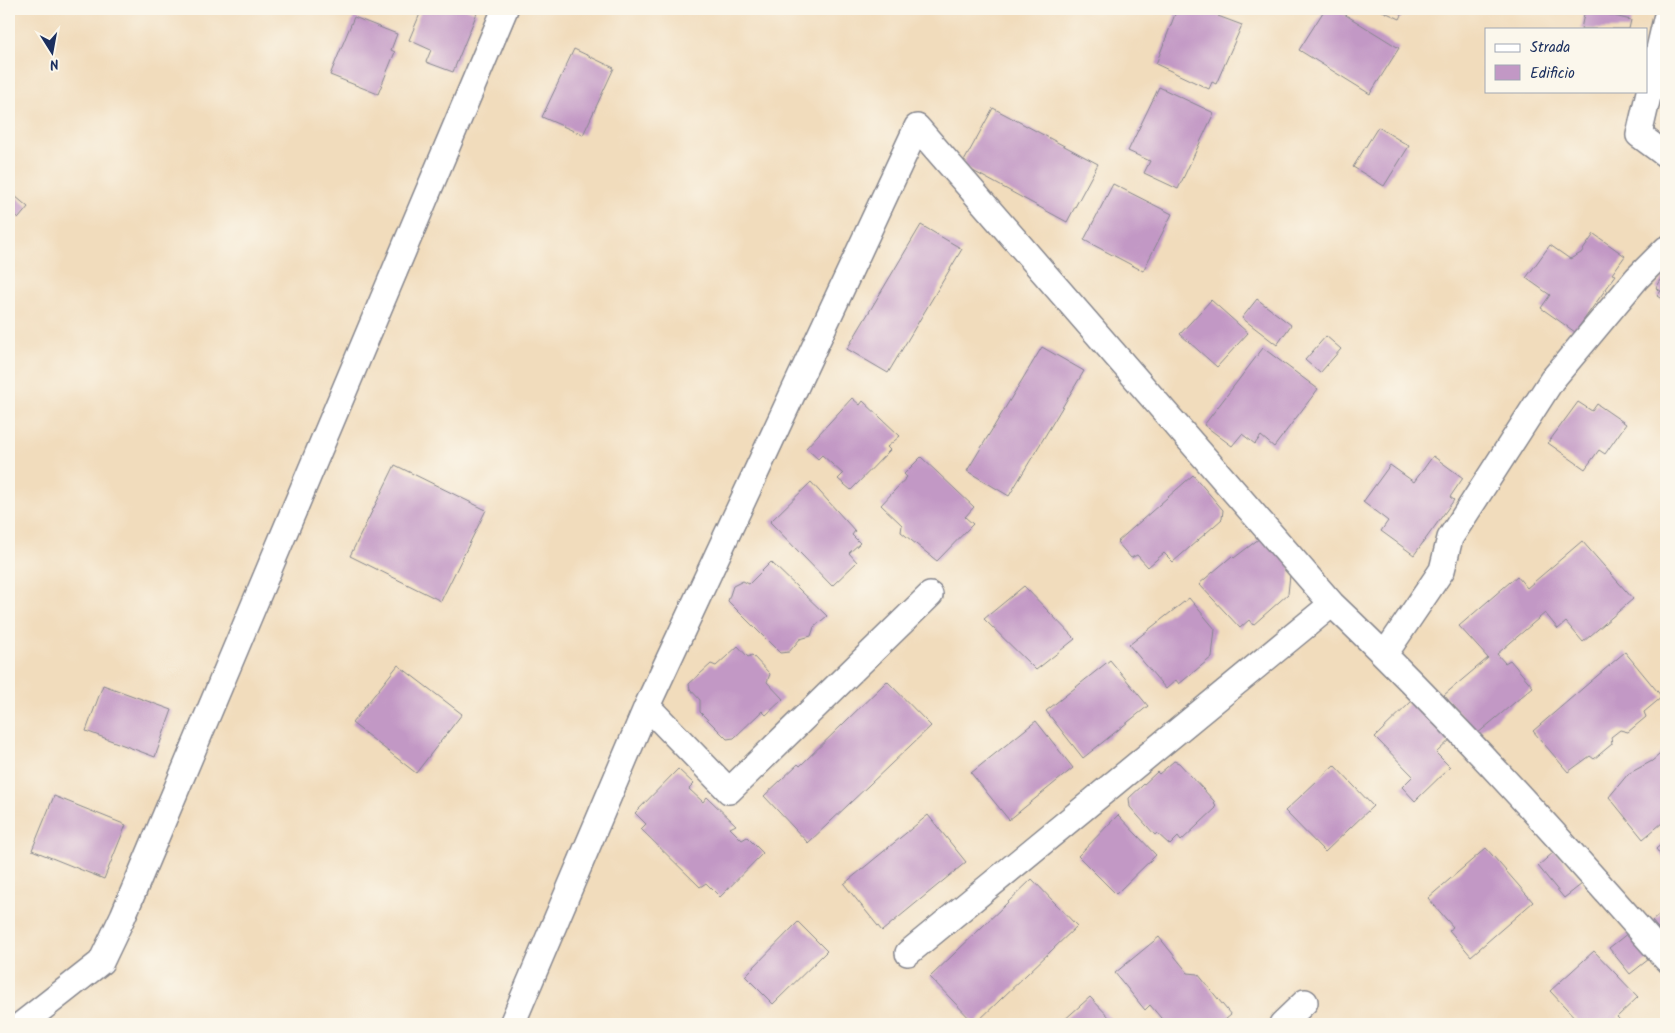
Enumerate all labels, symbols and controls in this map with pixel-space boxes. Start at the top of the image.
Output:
north arrow [28,28,78,78]
legend [1485,28,1648,92]
text: Strada [1530,36,1570,60]
text: N [48,52,61,75]
text: Edificio [1530,62,1575,86]

